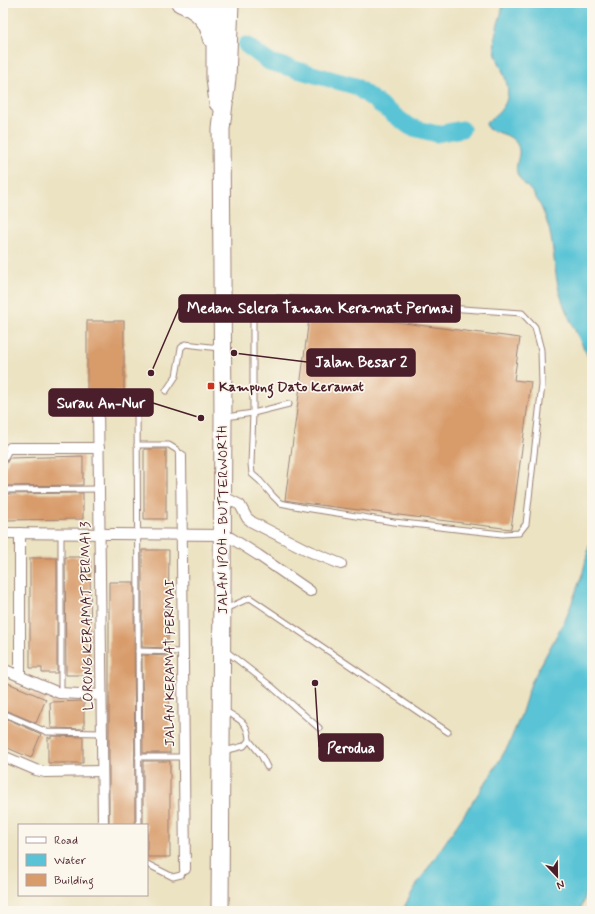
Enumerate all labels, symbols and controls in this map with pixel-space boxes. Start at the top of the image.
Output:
callout: Medan Selera Taman Keramat Permai [179,295,460,322]
text: Medan Selera Taman Keramat Permai [187,299,454,319]
callout: Jalan Besar 2 [307,349,415,376]
text: Jalan Besar 2 [315,353,408,373]
place label: Kampung Dato Keramat [219,378,365,399]
marker: Kampung Dato Keramat [206,381,216,391]
callout: Surau An-Nur [49,389,153,416]
text: Surau An-Nur [57,394,146,414]
street label: JALAN IPOH - BUTTERWORTH [214,426,232,614]
street label: LORONG KERAMAT PERMAI 3 [76,521,98,711]
street label: JALAN KERAMAT PERMAI [161,579,179,747]
callout: Perodua [319,734,383,761]
text: Perodua [327,739,375,759]
legend [18,824,148,896]
text: Road [54,833,78,849]
text: Water [54,853,86,869]
north arrow [537,856,577,896]
text: Building [54,873,94,890]
text: N [554,876,566,892]

